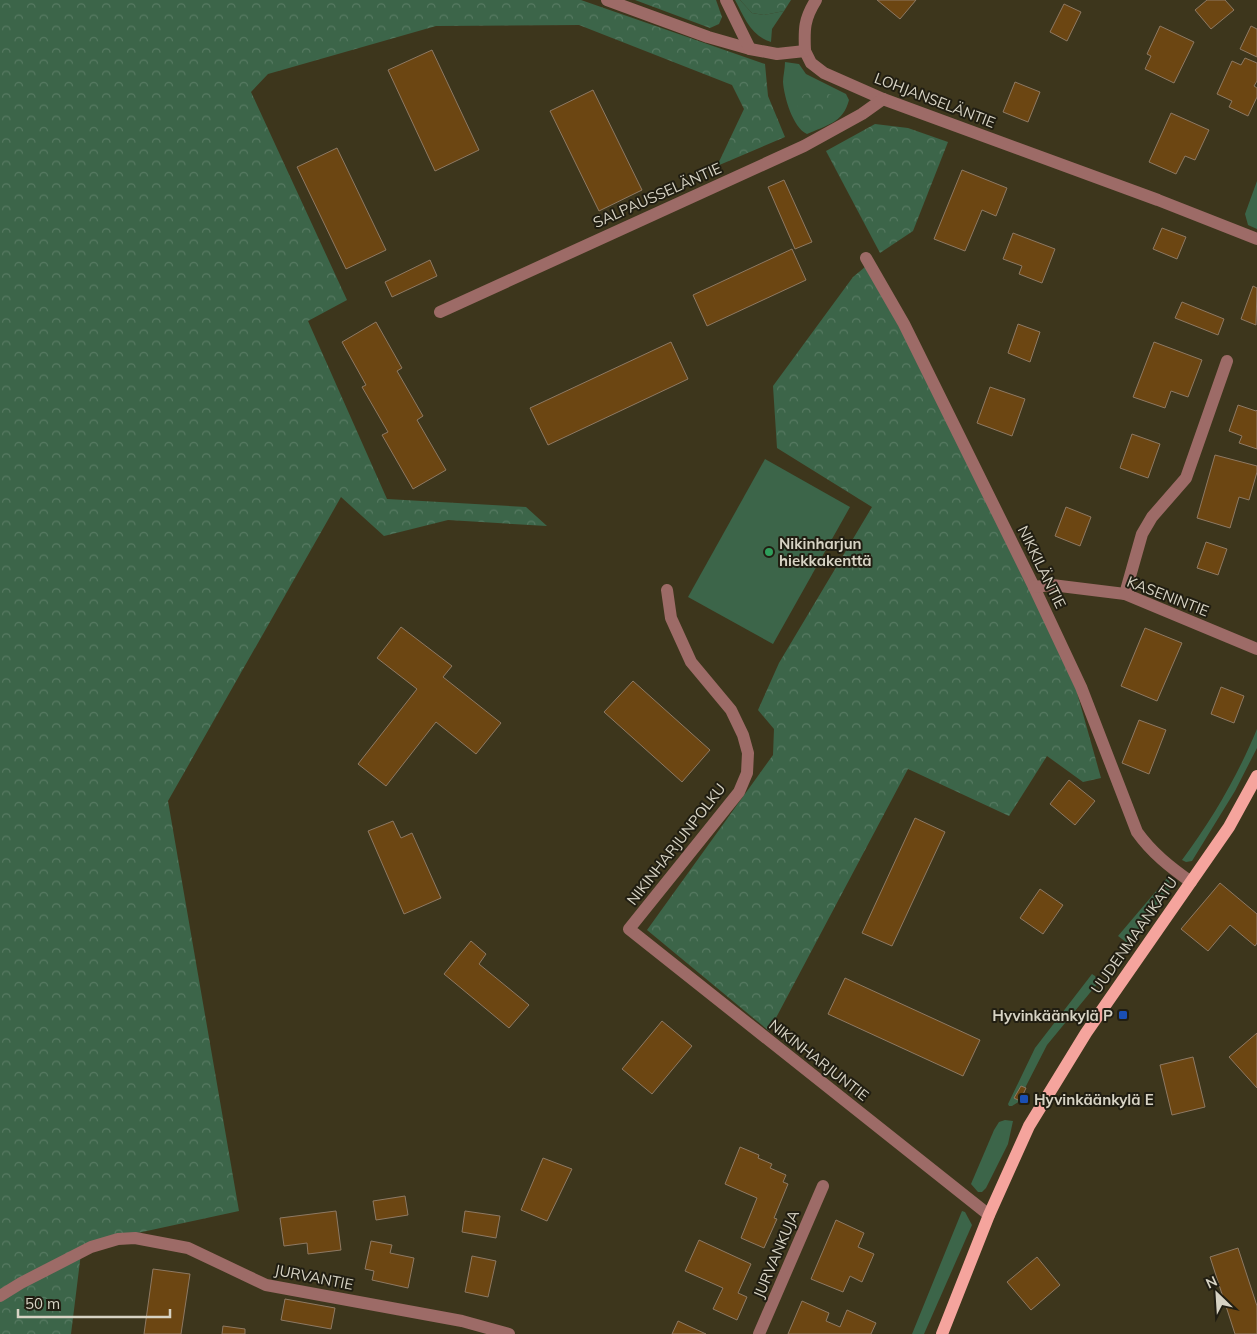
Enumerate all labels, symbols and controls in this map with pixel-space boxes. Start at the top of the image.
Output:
street label: LOHJANSELÄNTIE [872,68,998,132]
street label: SALPAUSSELÄNTIE [590,158,724,232]
street label: NIKKILÄNTIE [1014,522,1070,612]
place label: Nikinharjun hiekkakenttä [779,534,872,570]
marker: Nikinharjun hiekkakenttä [763,546,775,558]
street label: KASENINTIE [1124,572,1212,620]
street label: NIKINHARJUNPOLKU [623,779,729,909]
street label: UUDENMAANKATU [1087,873,1181,997]
place label: Hyvinkäänkylä P [992,1006,1113,1025]
marker: Hyvinkäänkylä P [1117,1009,1129,1021]
street label: NIKINHARJUNTIE [765,1015,873,1105]
place label: Hyvinkäänkylä E [1034,1090,1154,1109]
marker: Hyvinkäänkylä E [1018,1093,1030,1105]
street label: JURVANKUJA [749,1207,803,1301]
street label: JURVANTIE [273,1260,355,1294]
north arrow [1192,1269,1242,1319]
text: N [1203,1272,1220,1293]
scale bar [18,1286,170,1318]
text: 50 m [25,1294,60,1313]

